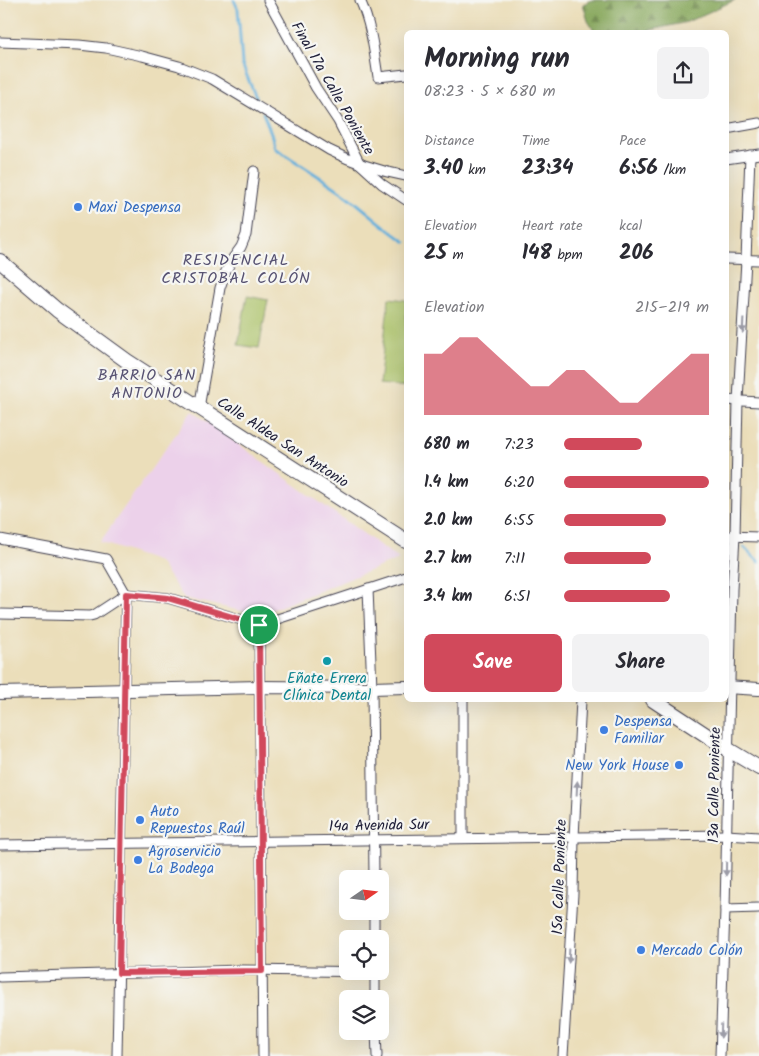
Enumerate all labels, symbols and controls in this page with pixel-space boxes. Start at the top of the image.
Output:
street label: Final 17a Calle Poniente [284,17,380,160]
text: Morning run [424,37,570,82]
button: share [657,47,709,99]
text: 08:23 · 5 × 680 m [424,79,556,104]
text: Distance [424,130,474,152]
text: Time [522,130,550,152]
text: Pace [619,130,646,152]
text: 3.40 [424,152,463,185]
text: 23:34 [522,152,573,185]
text: 6:56 [619,152,658,185]
text: km [463,159,486,181]
text: /km [658,159,686,181]
place label: Maxi Despensa [88,196,181,220]
marker: Maxi Despensa [72,201,84,213]
text: Elevation [424,215,477,237]
text: Heart rate [522,215,583,237]
text: kcal [619,215,642,237]
text: 25 [424,237,447,270]
text: 148 [522,237,552,270]
text: 206 [619,237,654,270]
text: m [447,244,464,266]
text: bpm [552,244,583,266]
district label: RESIDENCIAL CRISTOBAL COLÓN [161,248,311,291]
text: Elevation [424,295,485,320]
text: 215–219 m [635,295,709,320]
one-way arrow [738,318,746,334]
district label: BARRIO SAN ANTONIO [98,363,196,406]
street label: Calle Aldea San Antonio [212,391,353,495]
text: 680 m [424,432,470,457]
text: 7:23 [504,432,534,457]
text: 1.4 km [424,470,469,495]
text: 6:20 [504,470,534,495]
text: 2.0 km [424,508,472,533]
text: 6:55 [504,508,534,533]
text: 2.7 km [424,546,472,571]
text: 7:11 [504,546,525,571]
text: 3.4 km [424,584,472,609]
text: 6:51 [504,584,530,609]
pin [238,604,280,646]
icon: arrive [245,611,273,639]
button: Save [424,634,562,692]
button: Share [572,634,709,692]
marker: Eñate Errera Clínica Dental [321,655,333,667]
place label: Eñate Errera Clínica Dental [283,667,372,708]
place label: Despensa Familiar [614,710,672,751]
marker: Despensa Familiar [598,724,610,736]
street label: 13a Calle Poniente [702,726,728,843]
place label: New York House [565,754,669,778]
marker: New York House [673,759,685,771]
one-way arrow [573,780,581,796]
place label: Auto Repuestos Raúl [150,800,245,841]
street label: 14a Avenida Sur [329,813,430,839]
marker: Auto Repuestos Raúl [134,814,146,826]
street label: 15a Calle Poniente [546,819,574,935]
place label: Agroservicio La Bodega [148,840,221,881]
marker: Agroservicio La Bodega [132,854,144,866]
one-way arrow [722,861,730,877]
north arrow [339,870,389,920]
map controls [339,870,389,1040]
button: locate [339,930,389,980]
place label: Mercado Colón [651,939,743,963]
marker: Mercado Colón [635,944,647,956]
one-way arrow [565,948,573,964]
button: layers [339,990,389,1040]
one-way arrow [717,1024,725,1040]

